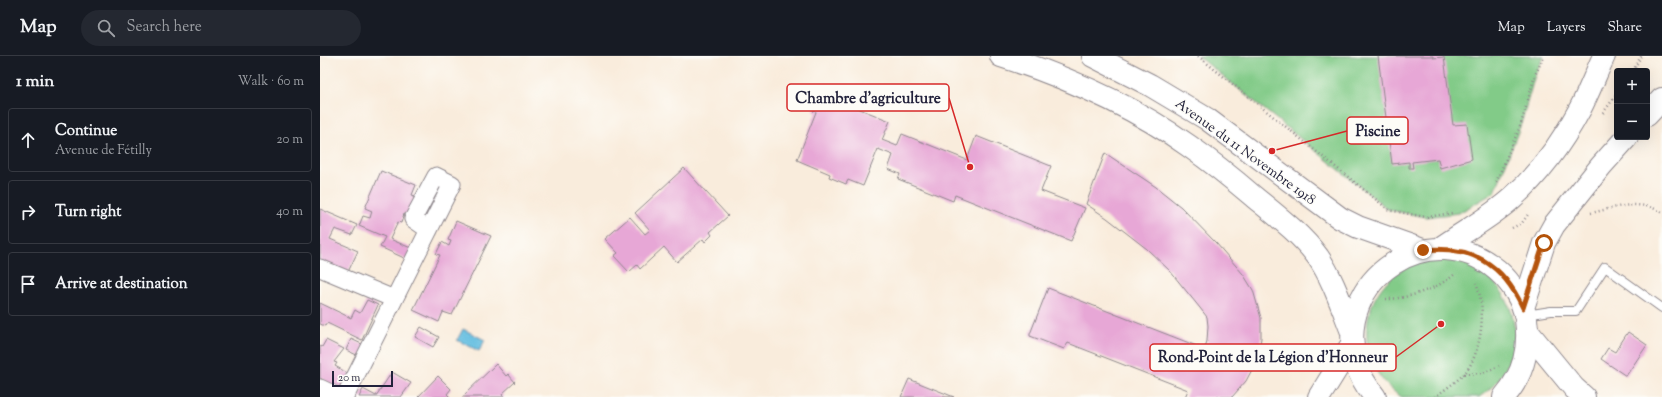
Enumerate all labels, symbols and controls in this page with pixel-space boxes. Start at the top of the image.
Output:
search box [81,10,361,46]
text: Map [20,14,57,41]
icon: search [95,17,117,39]
text: Search here [127,17,202,38]
text: Map [1498,18,1525,38]
text: Layers [1547,18,1585,38]
text: Share [1607,18,1642,38]
map controls [1614,68,1650,140]
button: + [1614,68,1650,104]
text: 1 min [16,70,54,94]
text: Walk · 60 m [238,73,304,91]
callout: Chambre d'agriculture [787,84,949,111]
text: Chambre d'agriculture [795,89,941,110]
street label: Avenue du 11 Novembre 1918 [1170,95,1319,211]
button: − [1614,104,1650,140]
callout: Piscine [1347,117,1408,144]
text: Continue [55,121,117,142]
text: Piscine [1355,122,1401,143]
icon: ahead [17,129,39,151]
text: 20 m [277,131,303,149]
text: Avenue de Fétilly [55,142,152,160]
icon: right [17,201,39,223]
text: Turn right [55,202,121,223]
text: 40 m [276,203,303,221]
route start [1535,234,1553,252]
route end [1414,241,1432,259]
icon: arrive [17,273,39,295]
text: Arrive at destination [55,274,188,295]
callout: Rond-Point de la Légion d'Honneur [1150,344,1396,371]
text: Rond-Point de la Légion d'Honneur [1158,348,1388,369]
scale bar [332,369,393,388]
text: 20 m [338,370,360,386]

